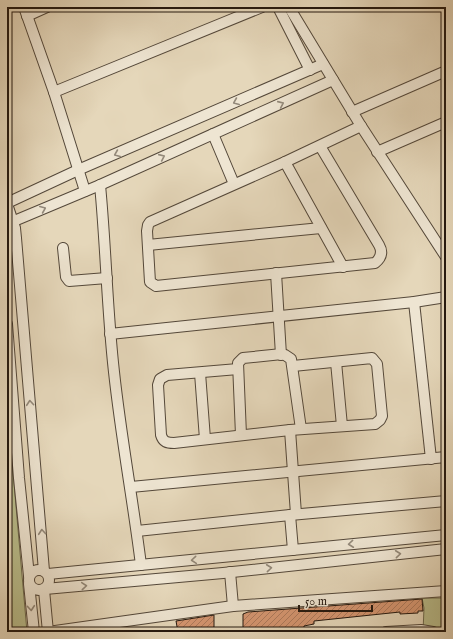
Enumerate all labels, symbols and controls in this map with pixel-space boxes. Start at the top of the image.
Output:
one-way arrow [233,97,240,105]
one-way arrow [276,101,284,109]
one-way arrow [113,149,120,157]
one-way arrow [158,154,165,162]
one-way arrow [38,206,46,214]
one-way arrow [26,400,35,406]
one-way arrow [37,529,46,535]
one-way arrow [348,540,355,549]
one-way arrow [395,550,401,559]
one-way arrow [191,555,197,564]
one-way arrow [266,563,272,572]
one-way arrow [81,582,87,591]
scale bar [299,587,372,613]
text: 50 m [305,594,327,609]
one-way arrow [27,605,36,611]

